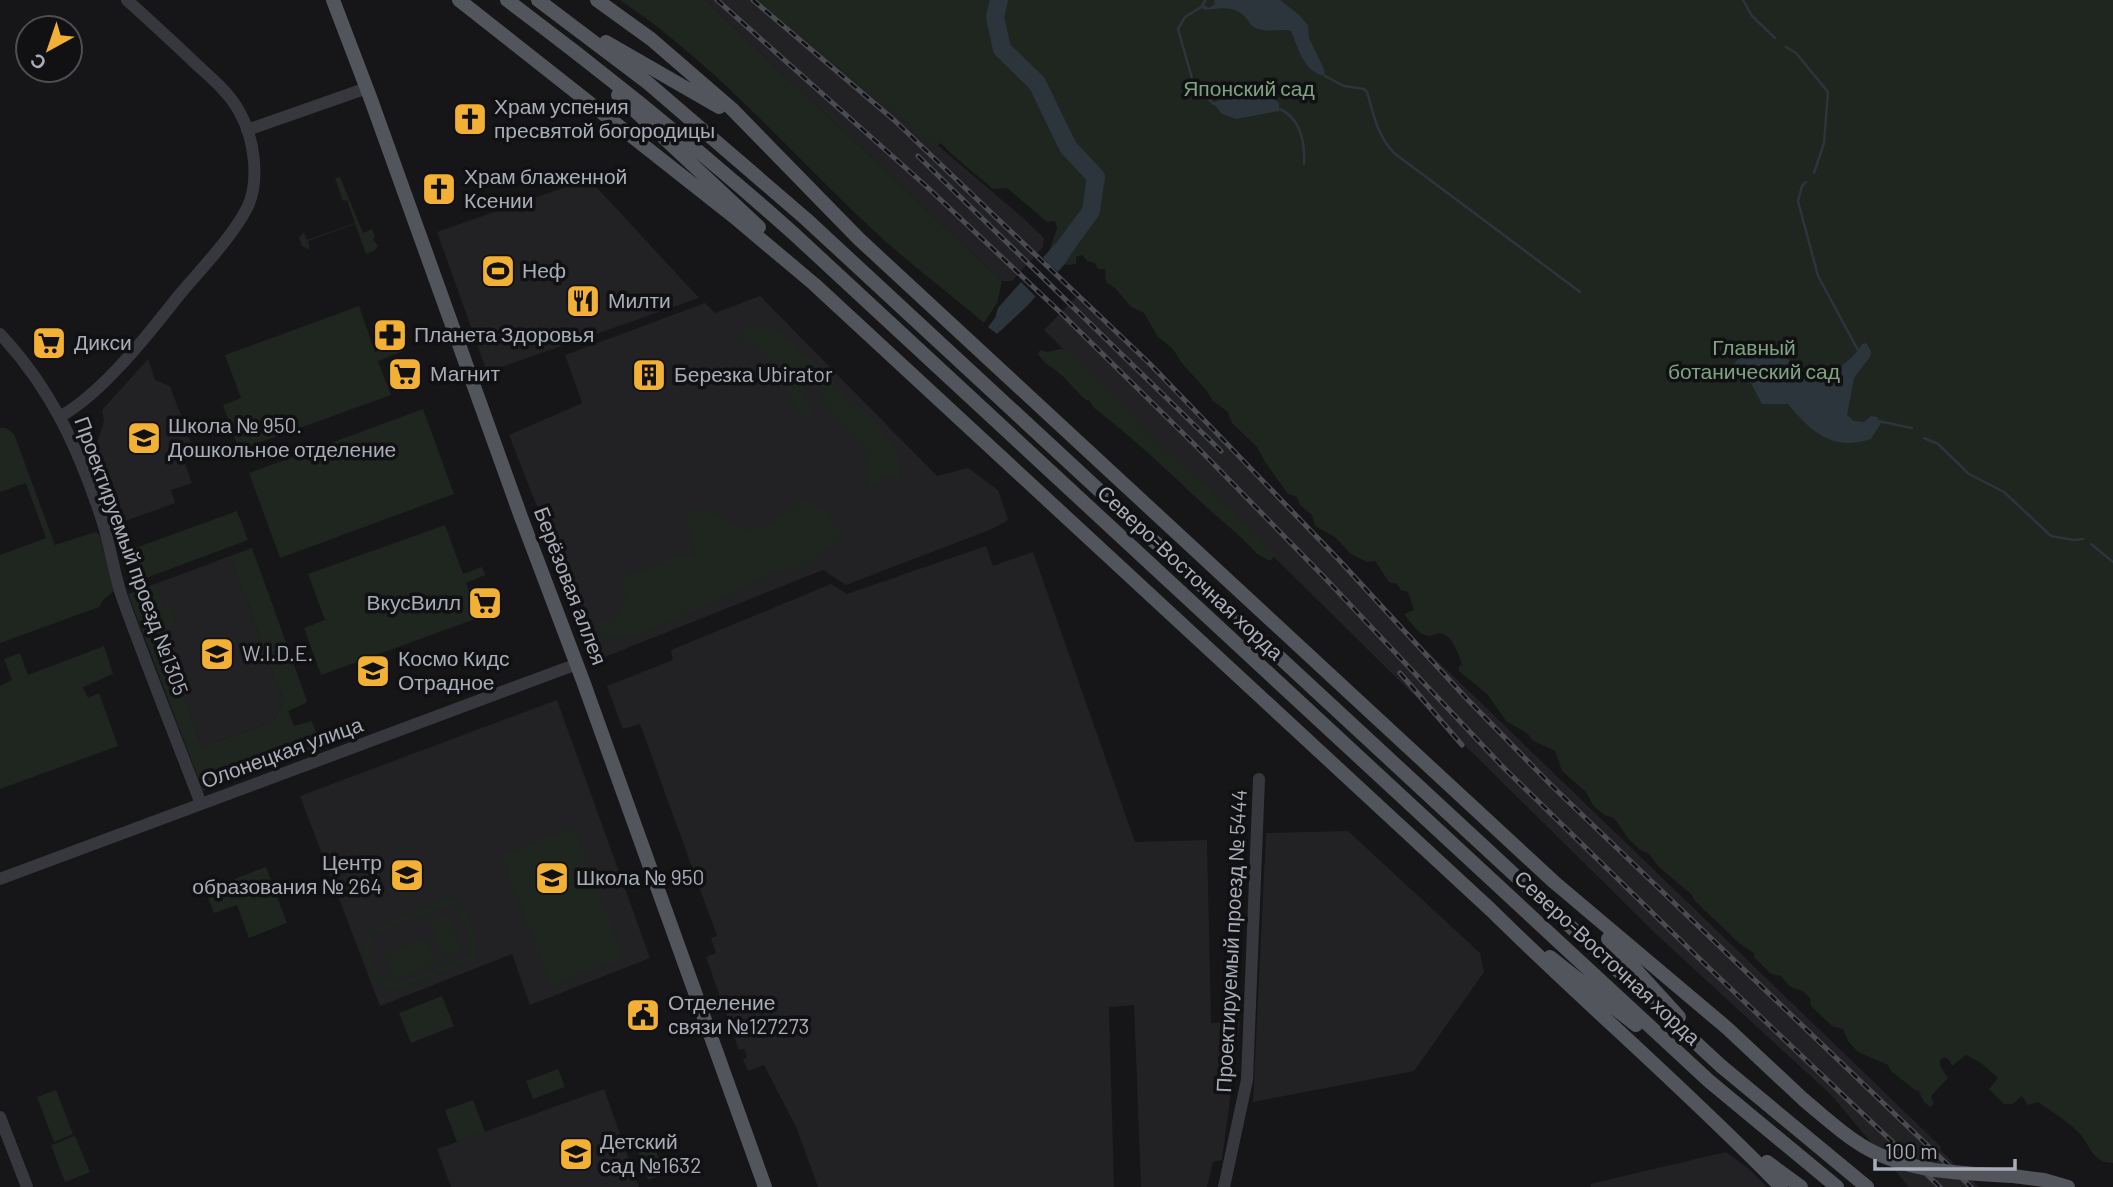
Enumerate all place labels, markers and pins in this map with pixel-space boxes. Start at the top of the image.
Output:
place label: Храм успения пресвятой богородицы [494,93,715,142]
church icon: Храм успения пресвятой богородицы [451,100,489,138]
place label: Храм блаженной Ксении [464,163,627,212]
church icon: Храм блаженной Ксении [420,170,458,208]
sports icon: Неф [479,252,517,290]
place label: Неф [522,257,566,282]
restaurant icon: Милти [564,282,602,320]
place label: Милти [608,287,671,312]
pharmacy icon: Планета Здоровья [371,316,409,354]
place label: Планета Здоровья [414,321,594,346]
supermarket icon: Дикси [30,324,68,362]
place label: Дикси [74,329,132,354]
supermarket icon: Магнит [386,355,424,393]
building icon: Березка Ubirator [630,356,668,394]
place label: Магнит [430,360,500,385]
place label: Березка Ubirator [674,361,833,386]
place label: Школа № 950. Дошкольное отделение [168,412,396,461]
school or university icon: Школа № 950. Дошкольное отделение [125,419,163,457]
supermarket icon: ВкусВилл [466,584,504,622]
place label: ВкусВилл [367,589,461,614]
school or university icon: W.I.D.E. [198,635,236,673]
place label: W.I.D.E. [242,640,313,665]
place label: Космо Кидс Отрадное [398,645,509,694]
school or university icon: Космо Кидс Отрадное [354,652,392,690]
place label: Центр образования № 264 [192,849,382,898]
school or university icon: Центр образования № 264 [388,856,426,894]
school or university icon: Школа № 950 [533,859,571,897]
place label: Школа № 950 [576,864,704,889]
place label: Отделение связи №127273 [668,989,809,1038]
public building icon: Отделение связи №127273 [624,996,662,1034]
place label: Детский сад №1632 [600,1128,701,1177]
school or university icon: Детский сад №1632 [557,1135,595,1173]

